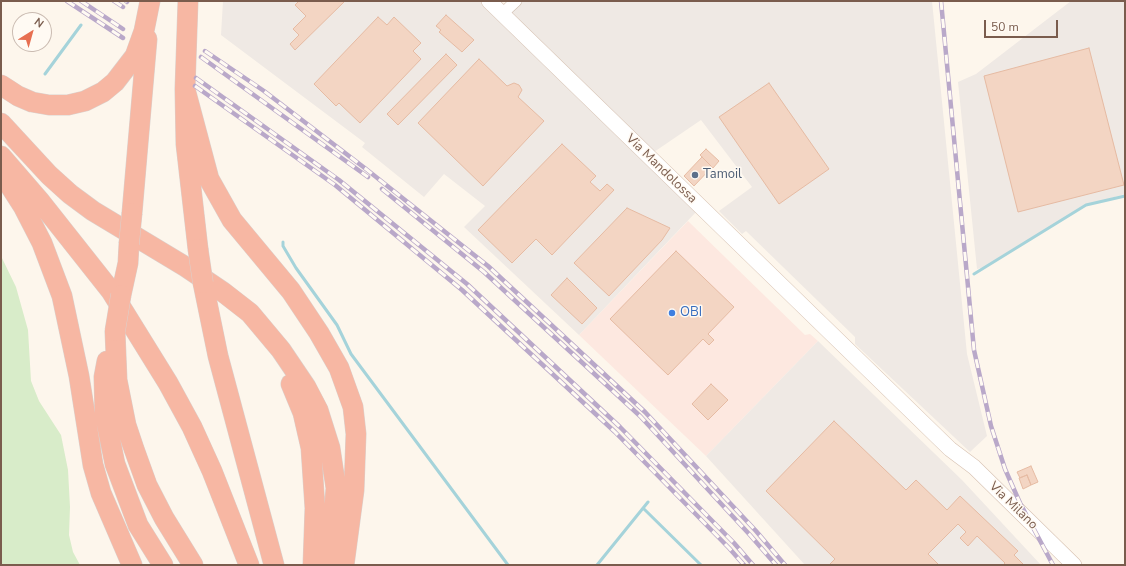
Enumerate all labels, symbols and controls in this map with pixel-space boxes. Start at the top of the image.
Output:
north arrow [12,12,52,52]
scale bar [986,12,1060,38]
text: N [31,14,47,31]
text: 50 m [991,19,1019,35]
street label: Via Mandolossa [622,131,700,207]
place label: Tamoil [703,167,742,183]
marker: Tamoil [690,170,700,180]
place label: OBI [680,305,702,321]
marker: OBI [667,308,677,318]
street label: Via Milano [985,479,1041,533]

